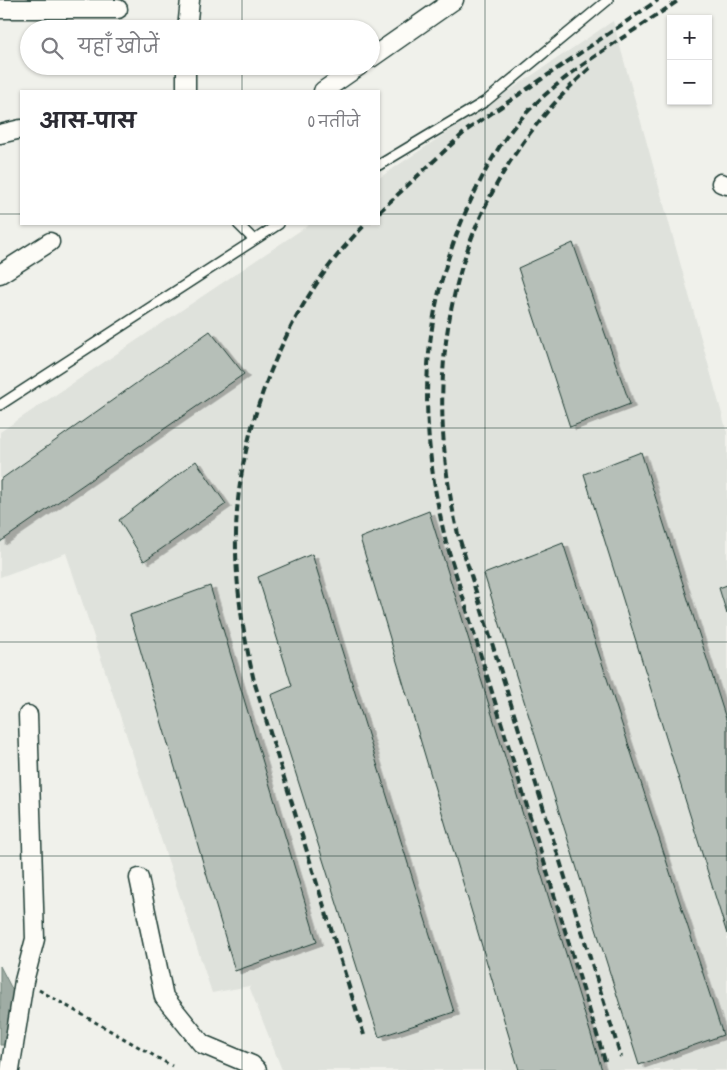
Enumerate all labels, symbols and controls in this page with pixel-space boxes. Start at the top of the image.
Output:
map controls [667,15,712,105]
button: + [667,15,712,60]
search box [20,20,380,75]
text: यहाँ खोजें [78,33,159,59]
icon: search [38,34,66,62]
button: − [667,60,712,105]
text: आस-पास [40,106,136,135]
text: 0 नतीजे [308,110,360,132]

